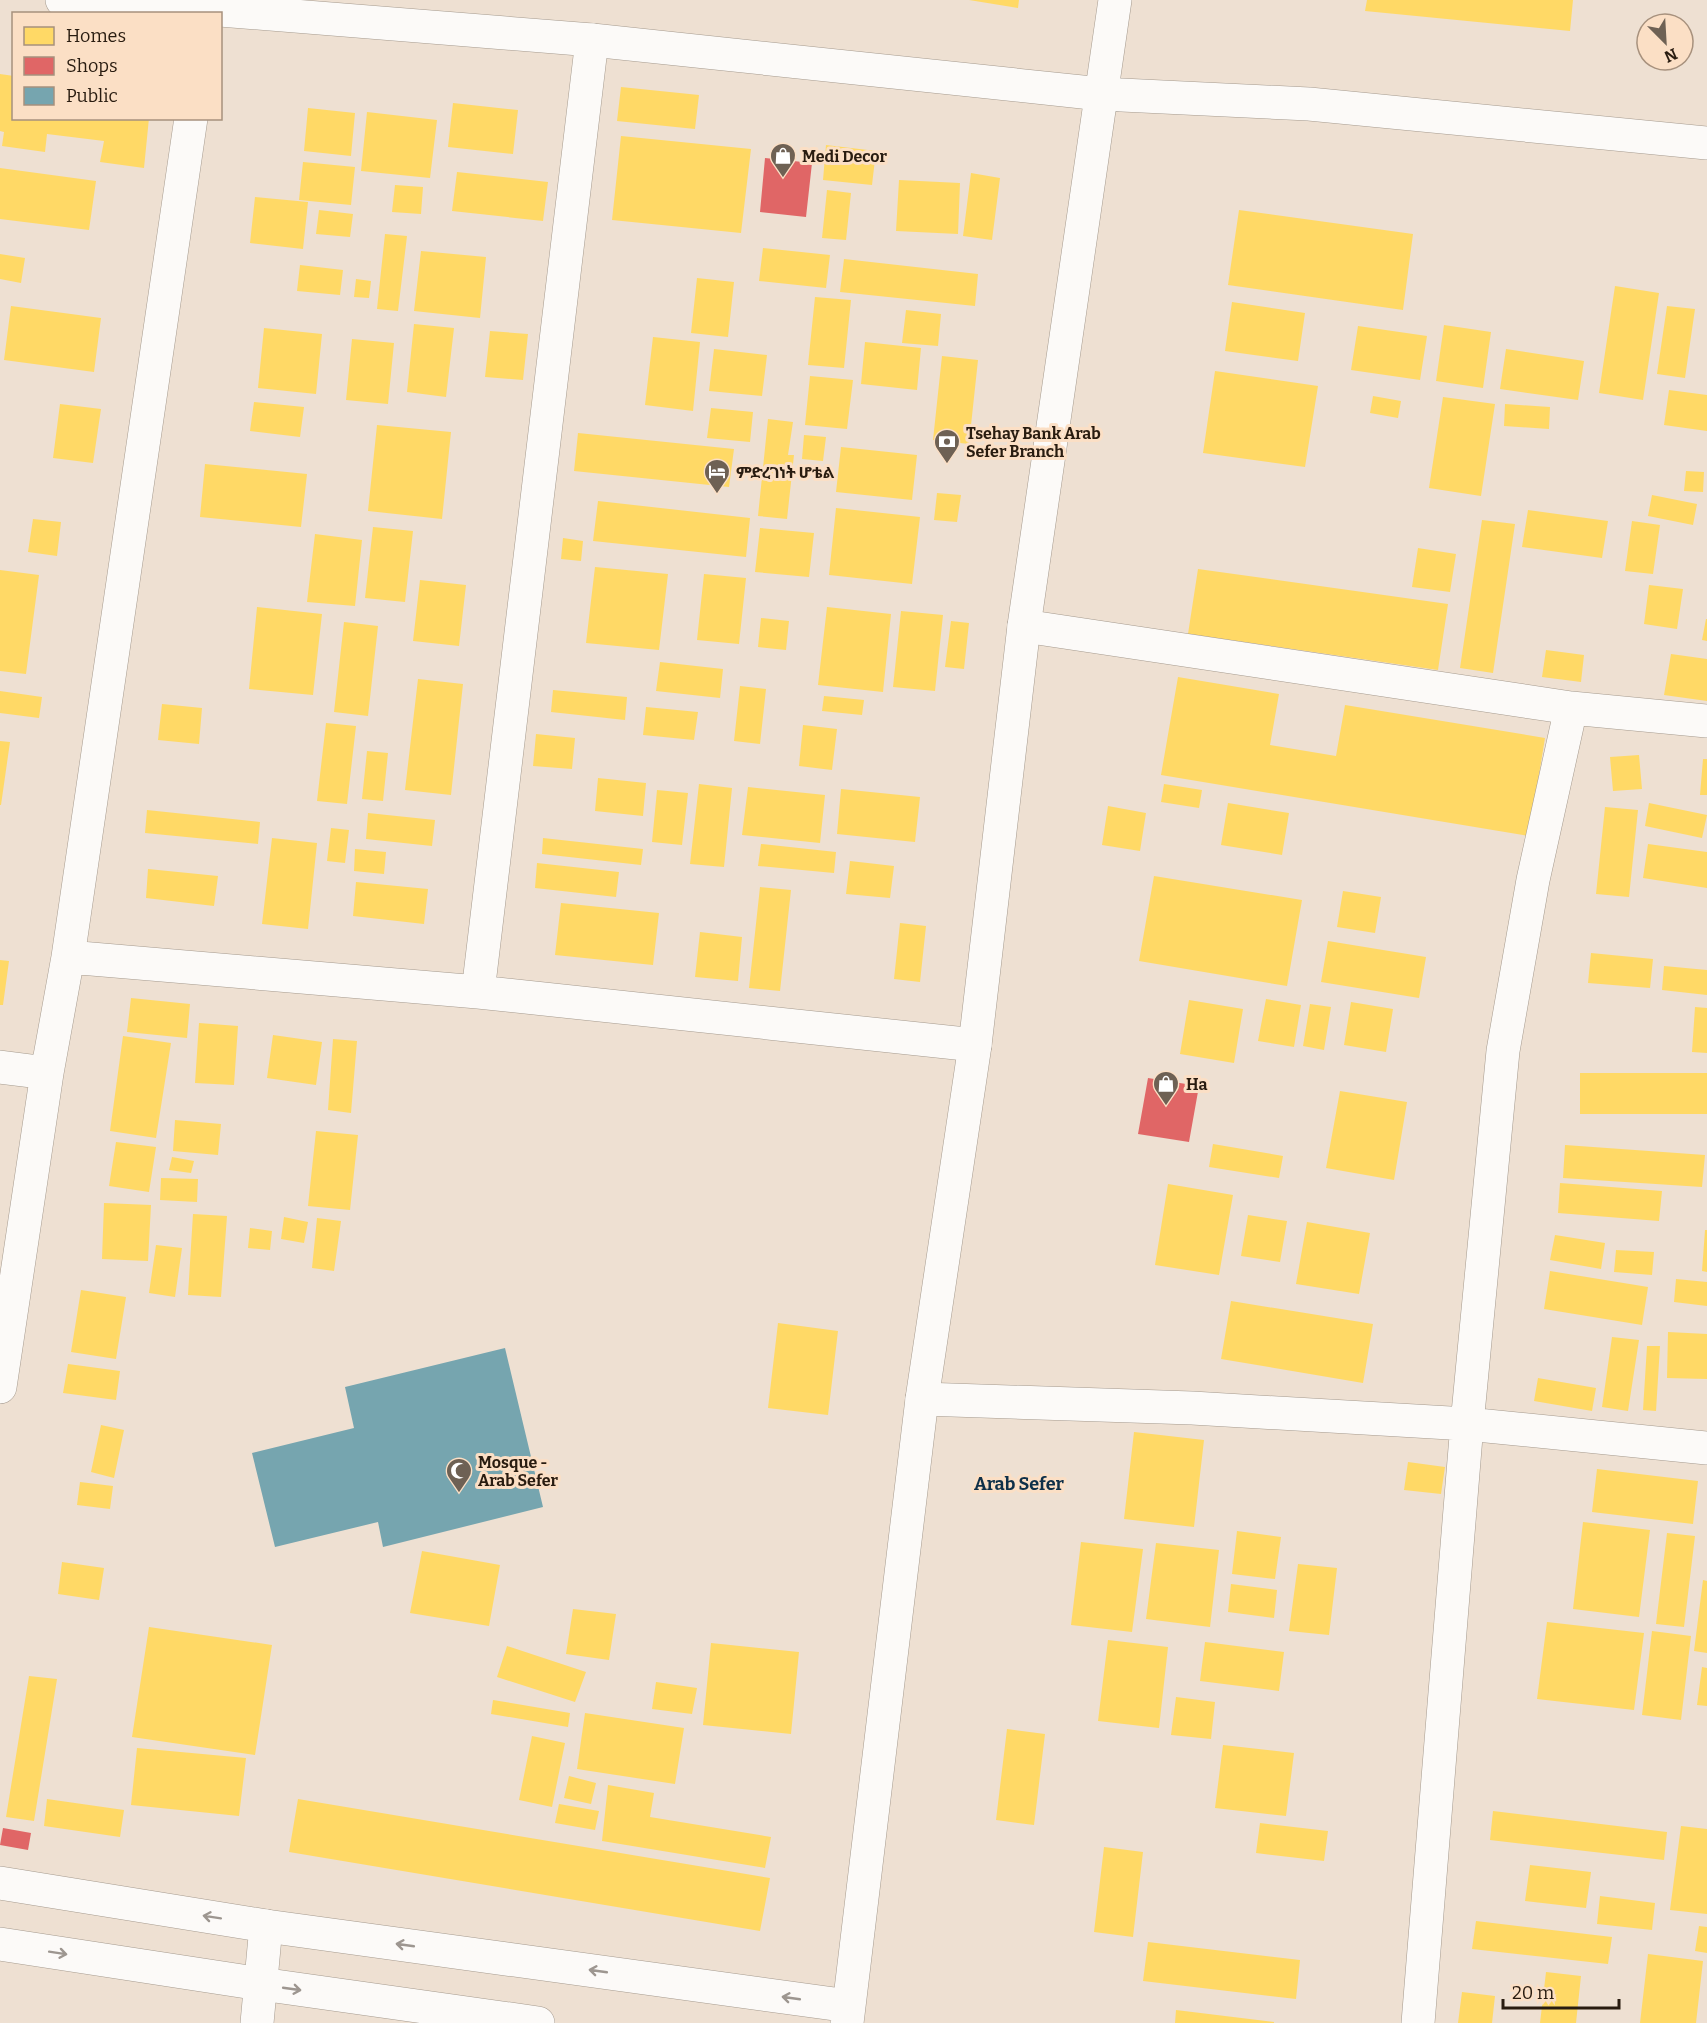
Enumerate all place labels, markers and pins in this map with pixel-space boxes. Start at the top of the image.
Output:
shop icon: Medi Decor [768,141,798,179]
place label: Medi Decor [802,147,888,166]
place label: Tsehay Bank Arab Sefer Branch [966,424,1101,461]
bank icon: Tsehay Bank Arab Sefer Branch [932,427,962,465]
hotel icon: ምድረገነት ሆቴል [702,457,732,495]
place label: ምድረገነት ሆቴል [736,463,835,482]
shop icon: Ha [1151,1069,1181,1107]
place label: Ha [1186,1075,1207,1094]
place label: Mosque - Arab Sefer [478,1453,558,1490]
mosque icon: Mosque - Arab Sefer [444,1456,474,1494]

